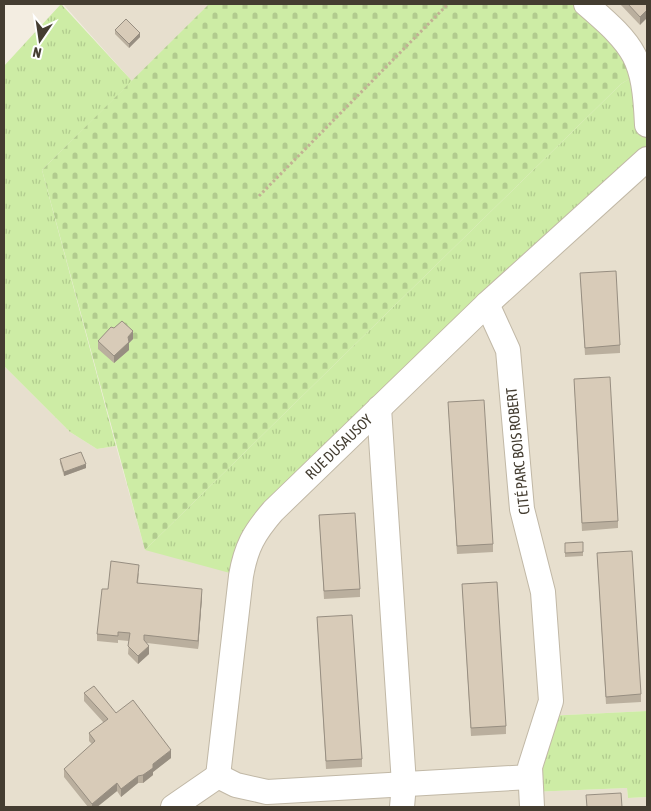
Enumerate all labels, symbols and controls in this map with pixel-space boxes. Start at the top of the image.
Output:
north arrow [15,15,65,65]
text: N [31,44,43,61]
street label: CITÉ PARC BOIS ROBERT [502,386,533,515]
street label: RUE DUSAUSOY [302,410,376,483]

